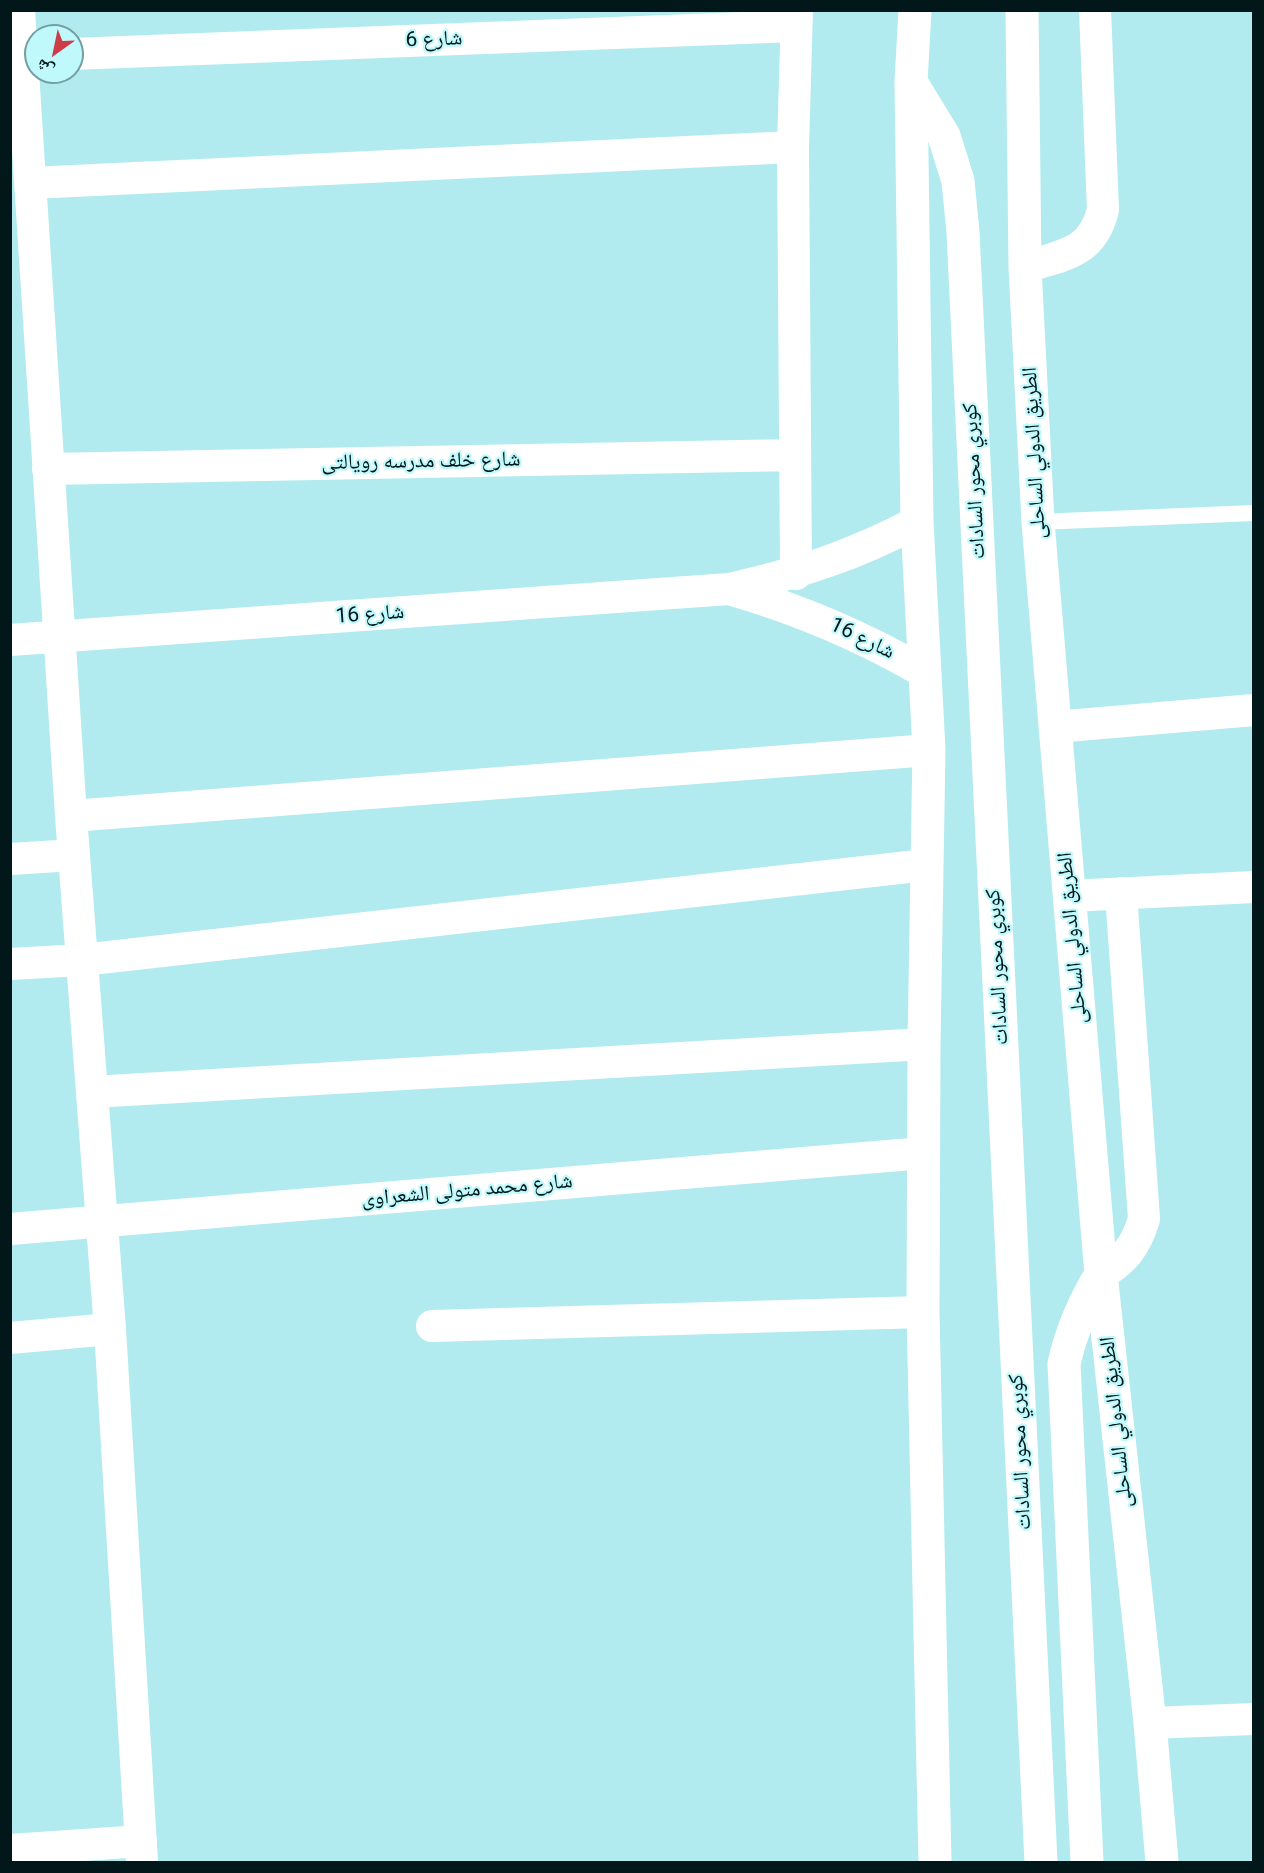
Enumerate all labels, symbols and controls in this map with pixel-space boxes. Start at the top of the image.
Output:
north arrow [24,24,84,84]
street label: شارع 6 [405,26,463,54]
text: ش [33,55,57,80]
street label: الطريق الدولي الساحلى [1018,366,1052,540]
street label: كوبري محور السادات [958,402,992,560]
street label: شارع خلف مدرسه رويالتى [321,448,521,476]
street label: شارع 16 [335,600,405,630]
street label: شارع 16 [826,613,898,665]
street label: الطريق الدولي الساحلى [1053,851,1093,1025]
street label: كوبري محور السادات [981,888,1015,1046]
street label: شارع محمد متولى الشعراوى [360,1169,574,1213]
street label: الطريق الدولي الساحلى [1095,1335,1139,1509]
street label: كوبري محور السادات [1004,1373,1038,1531]

